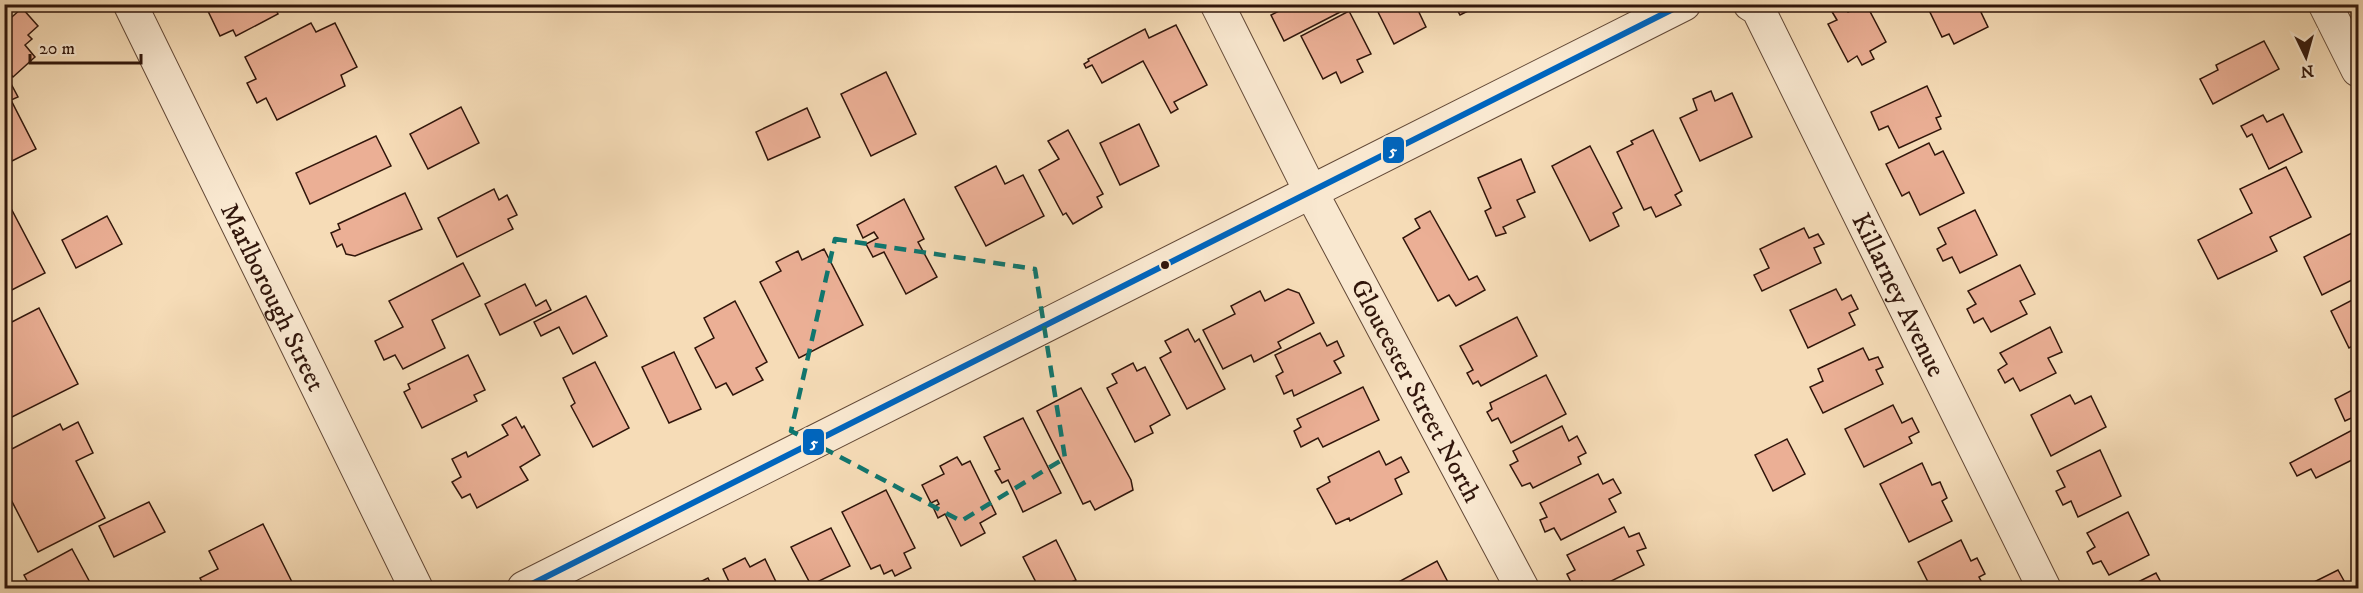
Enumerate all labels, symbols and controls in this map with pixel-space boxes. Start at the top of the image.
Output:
scale bar [30,27,141,65]
north arrow [2276,27,2336,87]
text: 20 m [39,38,75,60]
text: N [2300,60,2315,81]
line badge: 5 [1382,136,1405,164]
text: 5 [1388,141,1397,161]
street label: Marlborough Street [212,198,332,397]
street label: Killarney Avenue [1843,208,1952,383]
unlabelled marker [1159,259,1171,271]
street label: Gloucester Street North [1342,274,1488,509]
line badge: 5 [802,428,825,456]
text: 5 [809,433,818,453]

